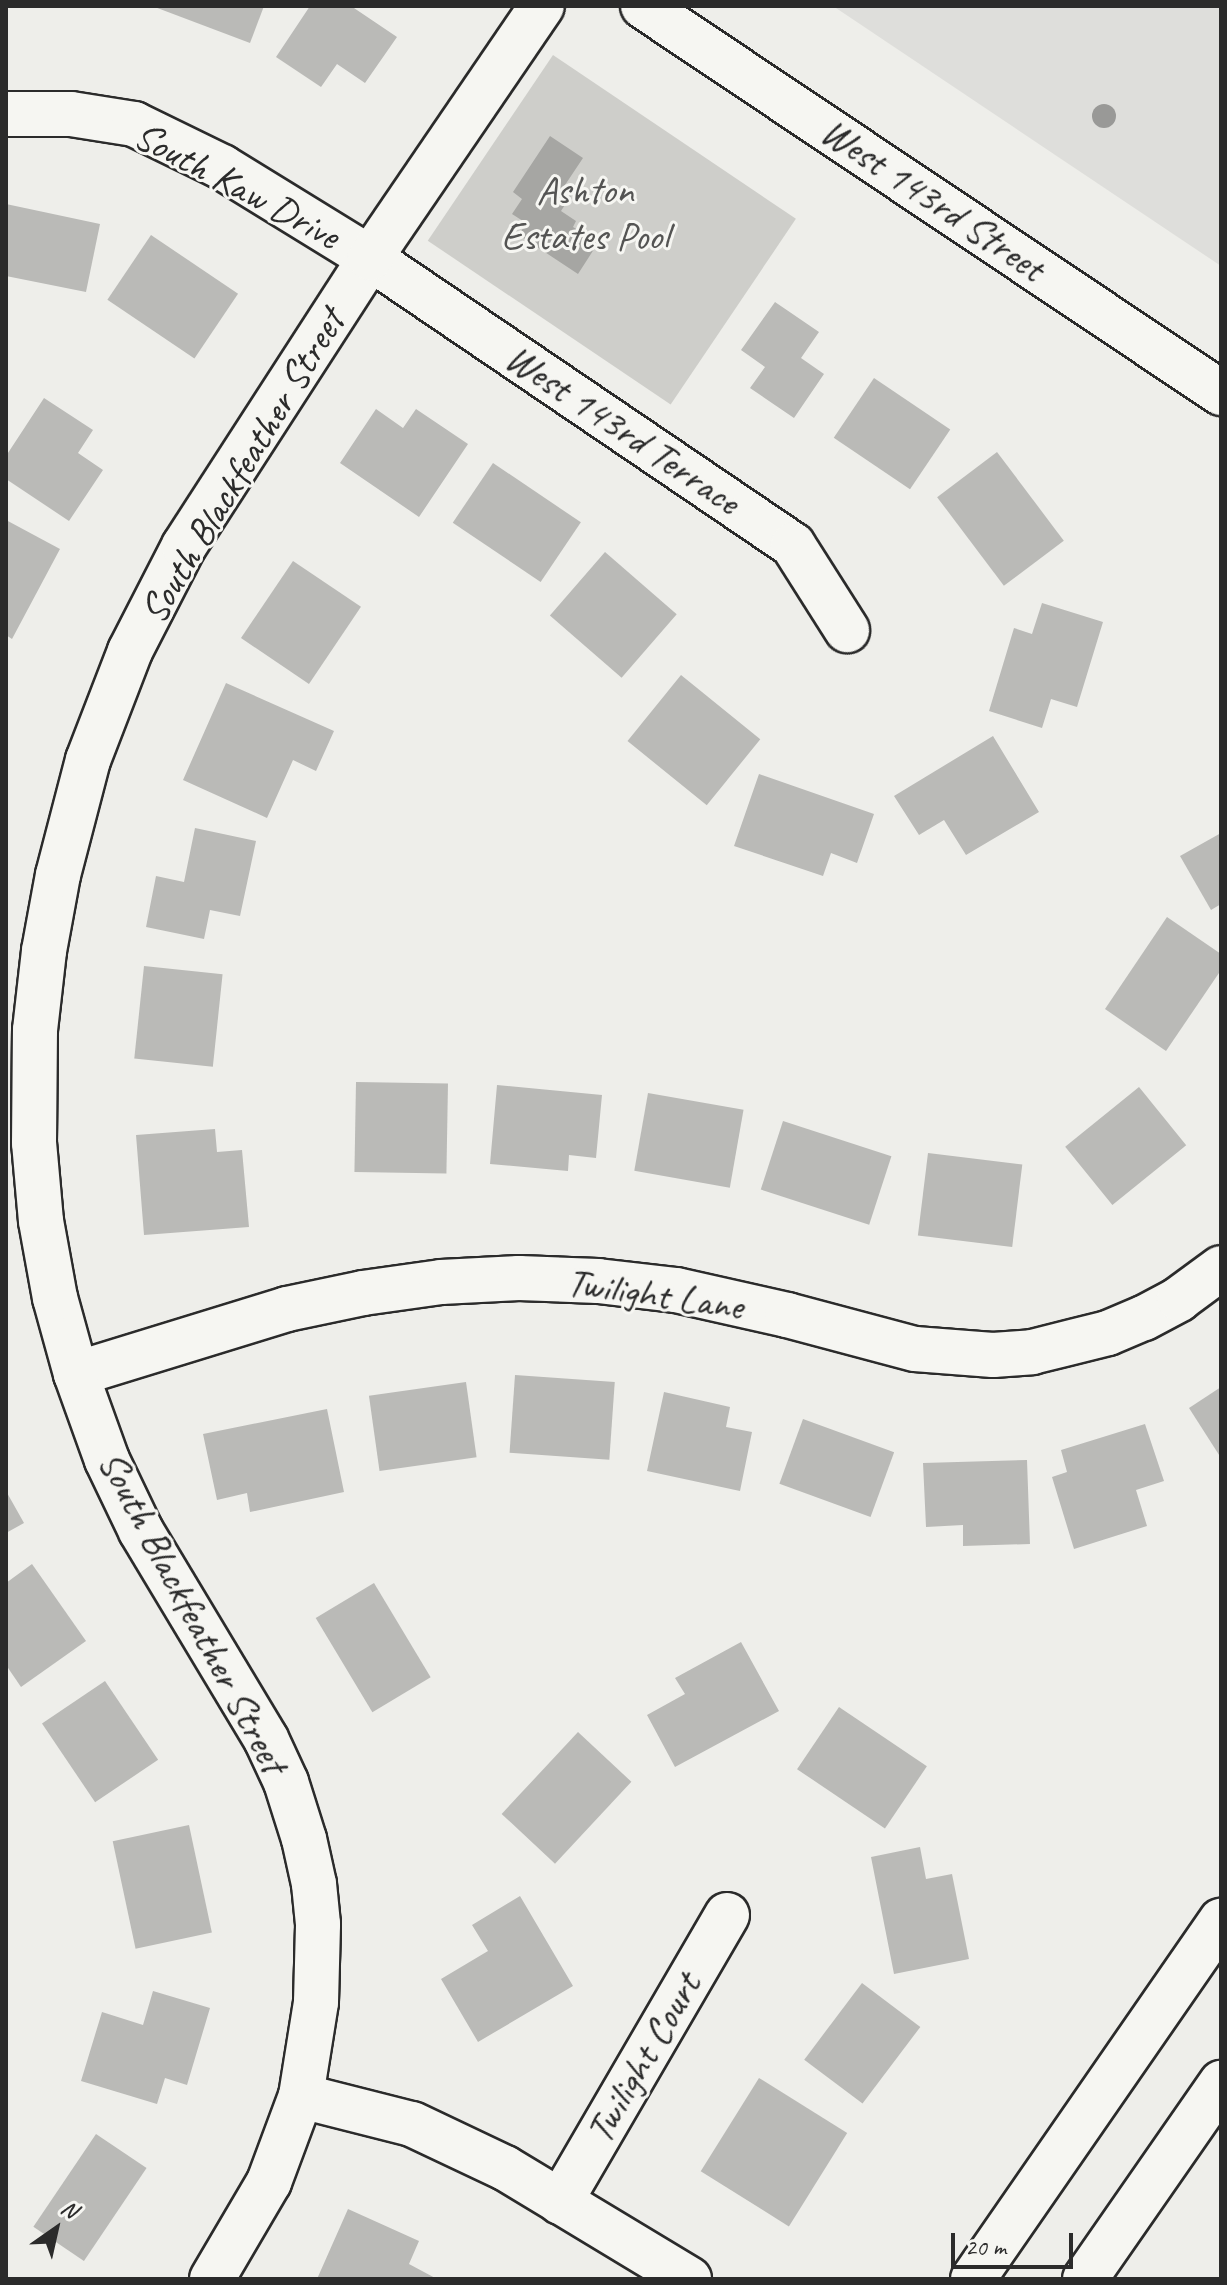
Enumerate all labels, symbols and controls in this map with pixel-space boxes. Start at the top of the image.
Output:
street label: West 143rd Street [812,106,1054,292]
street label: South Kaw Drive [126,111,348,259]
park label: Ashton Estates Pool [501,166,669,260]
street label: South Blackfeather Street [129,299,355,633]
street label: West 143rd Terrace [496,333,750,525]
street label: Twilight Lane [563,1258,747,1330]
street label: South Blackfeather Street [87,1442,299,1782]
street label: Twilight Court [575,1964,711,2152]
north arrow [16,2189,96,2269]
text: N [56,2194,83,2225]
scale bar [955,2217,1077,2267]
text: 20 m [965,2232,1006,2262]

